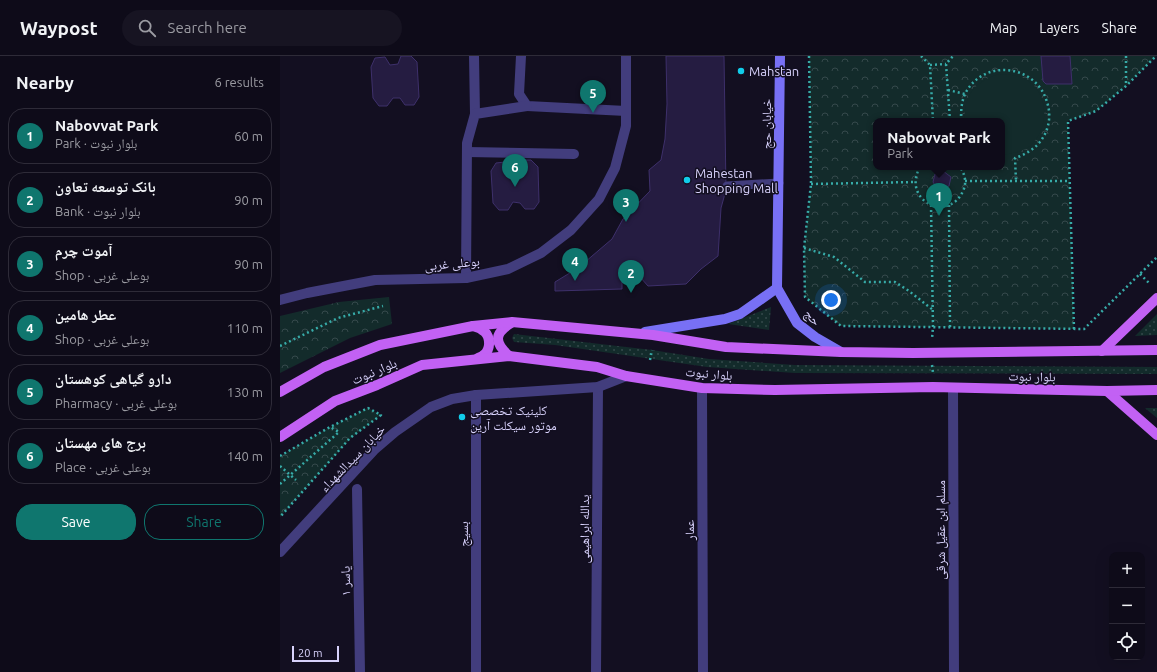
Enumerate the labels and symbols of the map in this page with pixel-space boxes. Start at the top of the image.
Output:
place label: Mahstan [749,64,799,78]
marker: Mahstan [736,66,746,76]
pin: 5 [580,80,606,113]
street label: خیابان حج [759,99,776,149]
pin: 6 [502,154,528,187]
place label: Mahestan Shopping Mall [695,166,778,195]
marker: Mahestan Shopping Mall [682,175,692,185]
pin: 1 [926,183,952,216]
pin: 3 [613,189,639,222]
pin: 4 [562,248,588,281]
street label: بوعلی غربی [424,254,480,274]
pin: 2 [618,260,644,293]
your location [821,290,841,310]
street label: حج [800,306,824,330]
street label: بلوار نبوت [349,355,399,389]
street label: بلوار نبوت [685,364,733,384]
street label: بلوار نبوت [1008,369,1056,385]
place label: کلینیک تخصصی موتور سیکلت آرین [470,403,557,434]
marker: کلینیک تخصصی موتور سیکلت آرین [457,412,467,422]
street label: خیابان سیدالشهداء [317,422,389,496]
street label: مسلم ابن عقیل شرقی [933,480,949,580]
street label: یدالله ابراهیمی [577,494,593,564]
street label: عمار [682,519,698,541]
street label: بسیج [456,521,473,547]
street label: یاسر ۱ [338,566,354,596]
scale bar [292,644,339,663]

